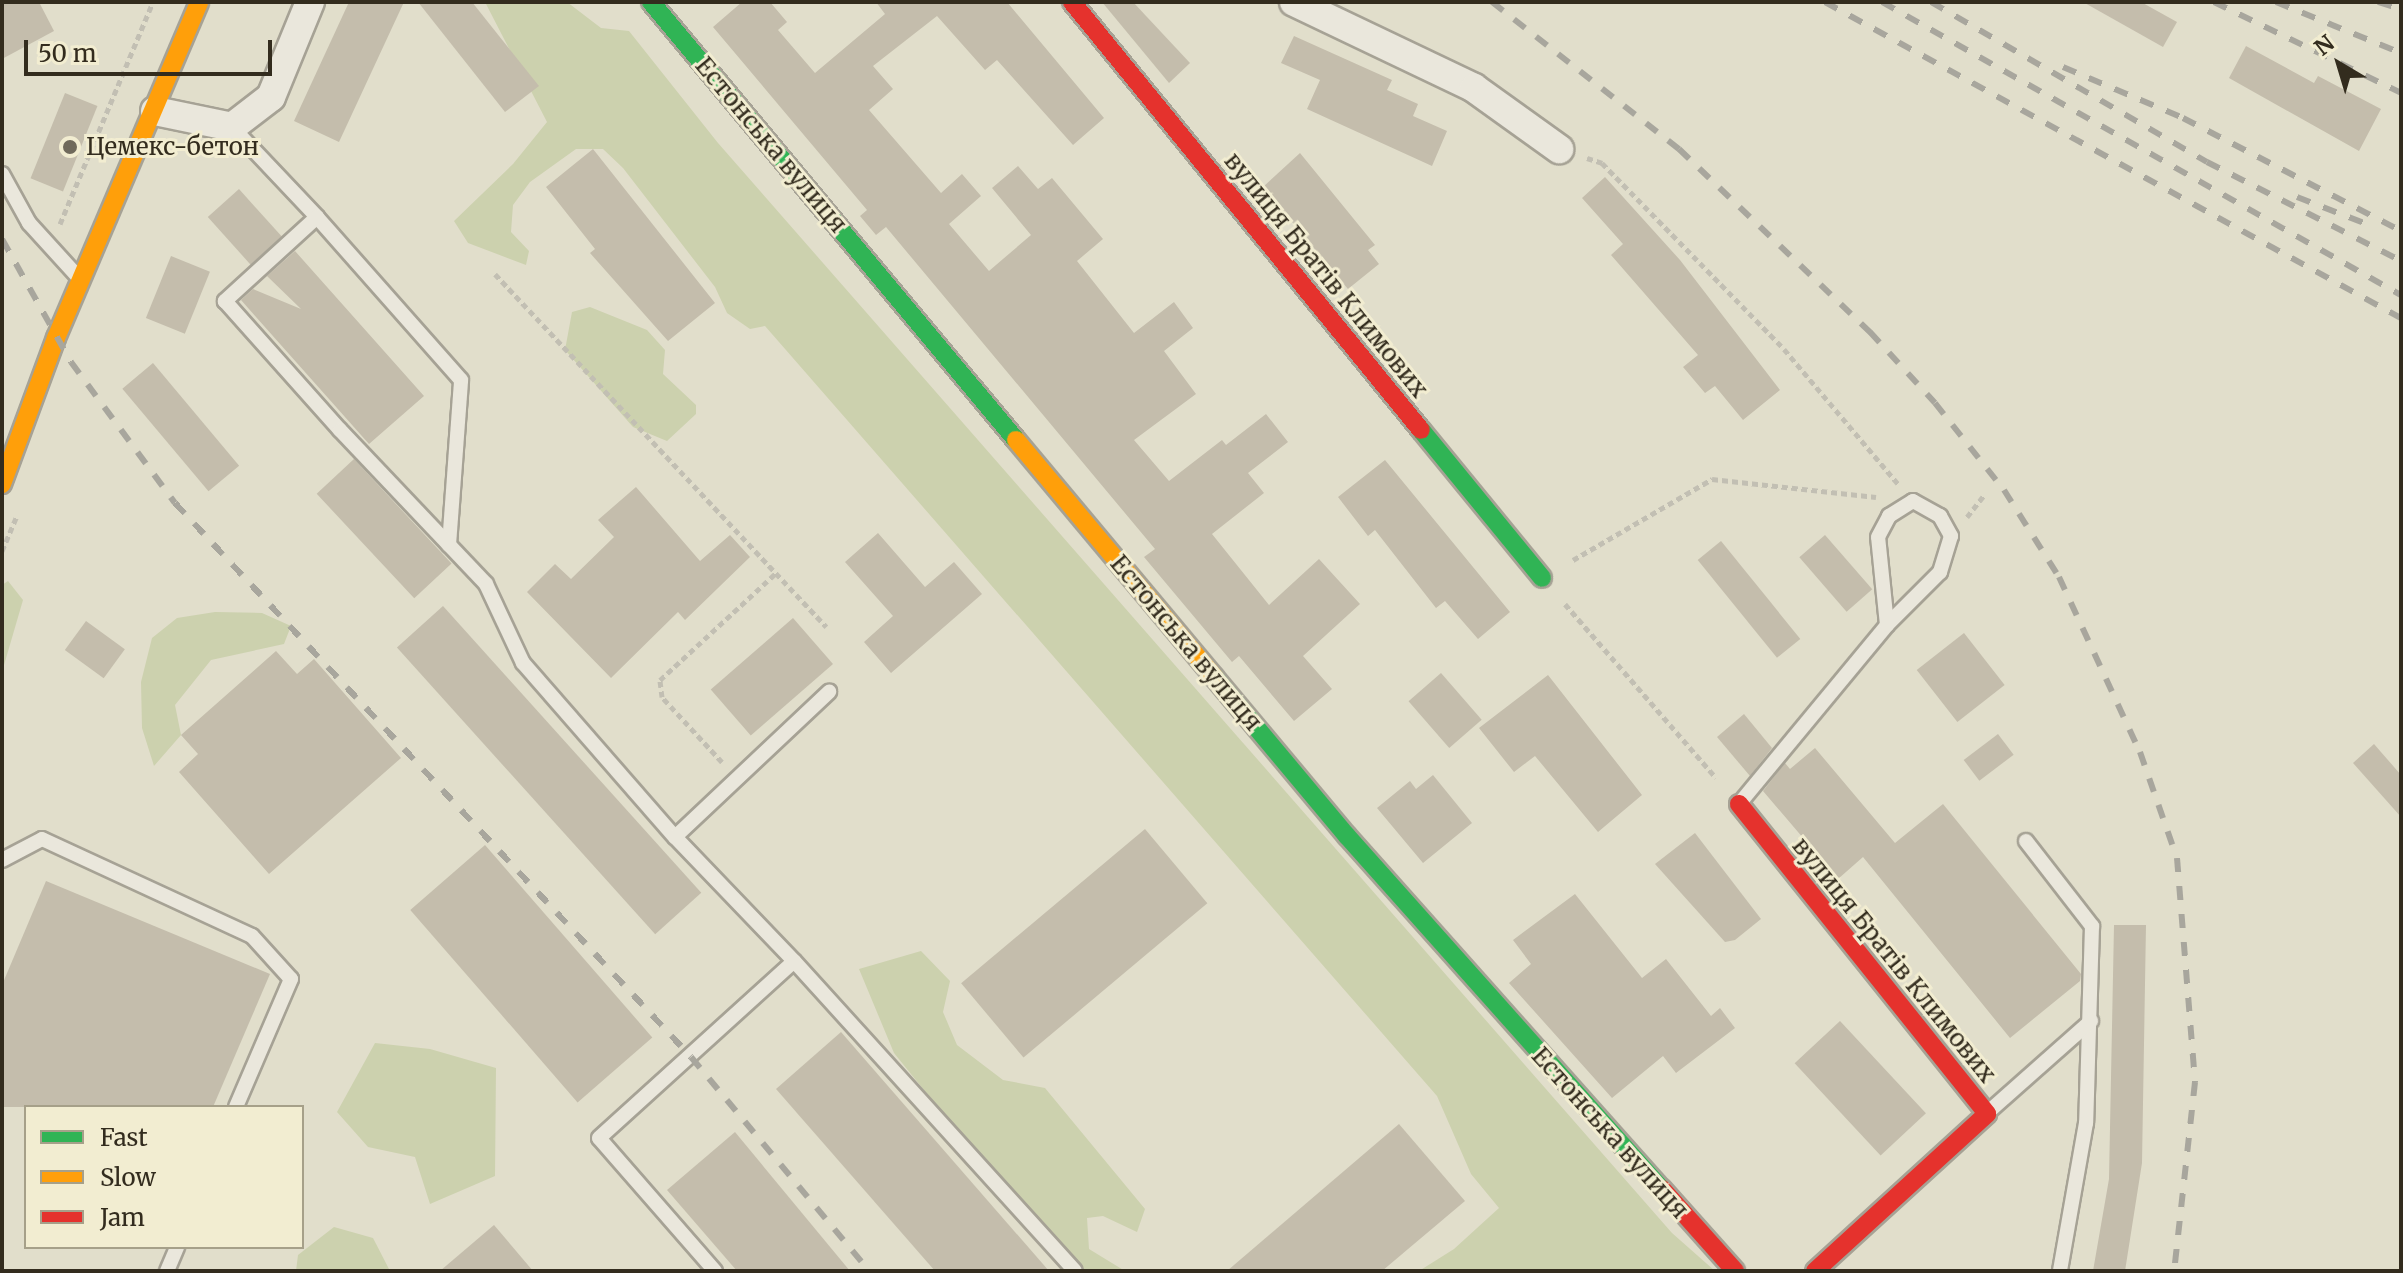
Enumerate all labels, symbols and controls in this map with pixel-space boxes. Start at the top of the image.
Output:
scale bar [28,24,276,74]
north arrow [2299,24,2379,104]
text: N [2309,29,2340,61]
text: 50 m [38,38,97,69]
street label: Естонська вулиця [689,52,853,238]
place label: Цемекс-бетон [86,133,259,161]
marker: Цемекс-бетон [61,138,79,156]
street label: вулиця Братів Климових [1218,147,1434,403]
street label: Естонська вулиця [1104,550,1268,736]
street label: вулиця Братів Климових [1786,832,2002,1088]
street label: Естонська вулиця [1526,1042,1694,1224]
legend [24,1105,304,1249]
text: Fast [100,1122,148,1153]
text: Slow [100,1162,156,1193]
text: Jam [100,1202,145,1233]

